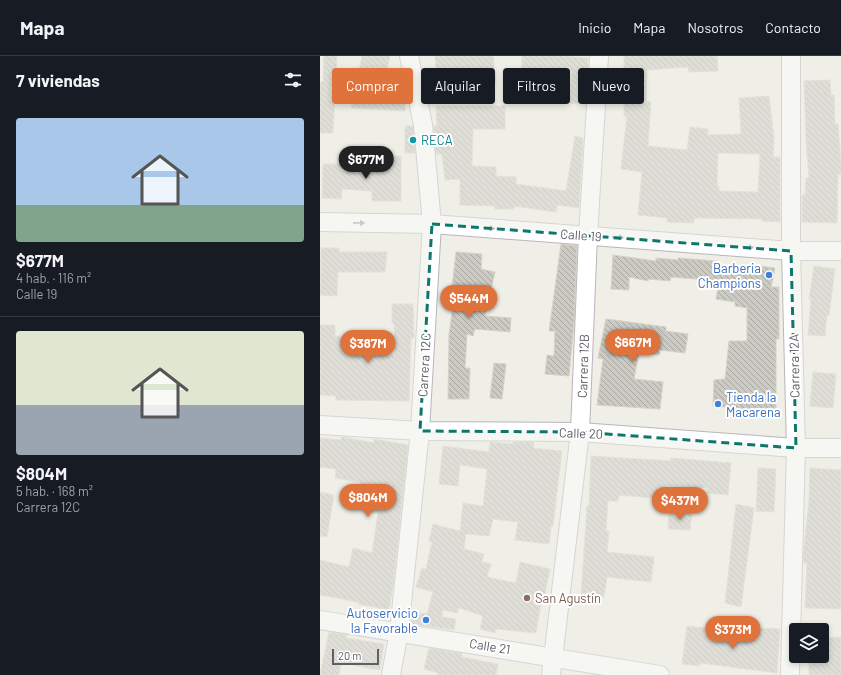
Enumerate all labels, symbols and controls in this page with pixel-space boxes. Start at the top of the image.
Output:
text: Mapa [20,16,64,39]
text: Inicio [578,19,611,36]
text: Mapa [633,19,665,36]
text: Nosotros [687,19,743,36]
text: Contacto [765,19,821,36]
chip: Comprar [332,68,413,104]
chip: Alquilar [421,68,495,104]
chip: Filtros [503,68,570,104]
chip: Nuevo [578,68,644,104]
icon: filters [282,69,304,91]
text: 7 viviendas [16,70,100,90]
place label: RECA [421,132,453,148]
marker: RECA [408,135,418,145]
icon: home [124,144,196,216]
pin: $677M [338,146,394,180]
text: $677M [348,151,384,167]
one-way arrow [353,220,366,226]
one-way arrow [483,224,495,231]
street label: Calle 19 [560,226,602,244]
one-way arrow [612,234,625,241]
one-way arrow [742,244,754,251]
text: $677M [16,250,64,270]
place label: Barberia Champions [698,260,761,291]
text: 4 hab. · 116 m² [16,270,91,286]
marker: Barberia Champions [764,270,774,280]
pin: $544M [441,285,497,319]
text: Calle 19 [16,286,57,302]
text: $544M [449,290,489,306]
pin: $667M [605,329,661,363]
pin: $387M [340,330,396,364]
street label: Carrera 12C [414,332,434,397]
street label: Carrera 12B [574,334,592,398]
text: $667M [614,334,652,350]
street label: Carrera 12A [785,334,803,398]
text: $387M [349,335,387,351]
icon: home [124,357,196,429]
place label: Tienda la Macarena [726,389,781,420]
marker: Tienda la Macarena [713,399,723,409]
street label: Calle 20 [559,424,603,442]
text: $804M [16,463,67,483]
text: 5 hab. · 168 m² [16,483,93,499]
pin: $804M [340,484,396,518]
pin: $437M [652,487,708,521]
text: $804M [348,489,388,505]
text: $437M [661,492,699,508]
text: Carrera 12C [16,499,80,515]
place label: San Agustín [535,590,601,606]
marker: San Agustín [522,593,532,603]
place label: Autoservicio la Favorable [347,605,418,636]
marker: Autoservicio la Favorable [421,615,431,625]
pin: $373M [705,616,761,650]
text: $373M [714,621,752,637]
map controls [789,623,829,663]
button: layers [789,623,829,663]
street label: Calle 21 [468,635,512,657]
scale bar [332,647,379,666]
text: 20 m [338,649,361,662]

